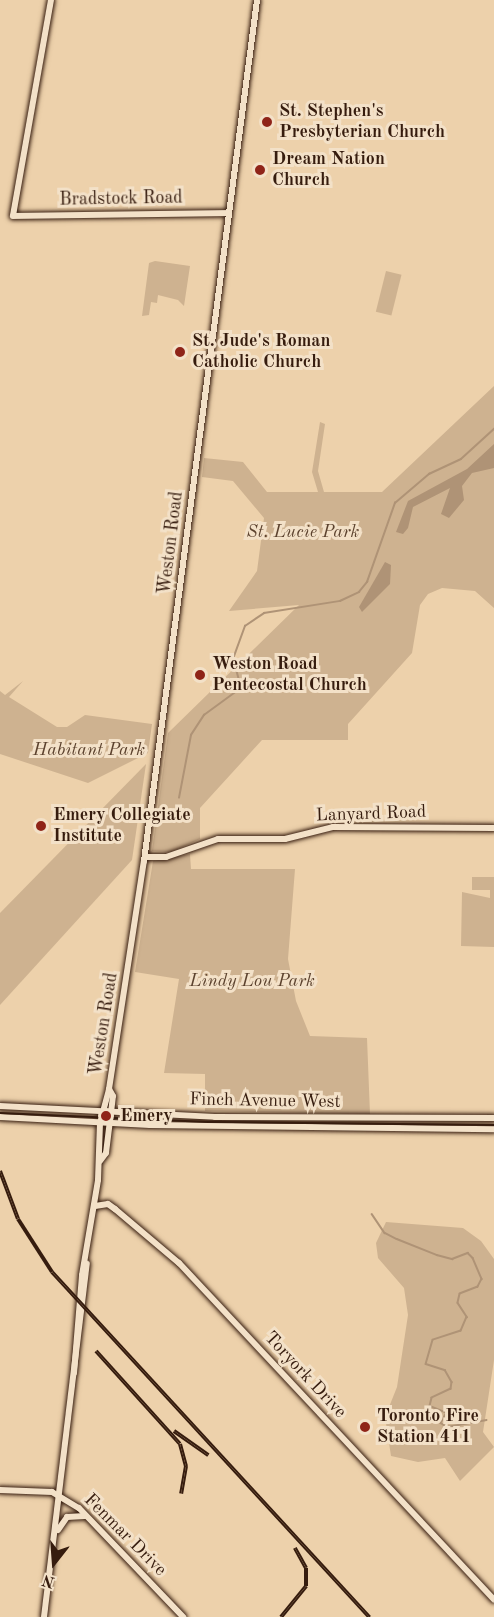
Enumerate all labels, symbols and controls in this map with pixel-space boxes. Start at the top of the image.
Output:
place label: St. Stephen's Presbyterian Church [279,101,445,144]
marker: St. Stephen's Presbyterian Church [260,115,274,129]
place label: Dream Nation Church [272,149,385,192]
marker: Dream Nation Church [253,163,267,177]
street label: Bradstock Road [59,187,183,211]
place label: St. Jude's Roman Catholic Church [192,331,330,374]
marker: St. Jude's Roman Catholic Church [173,345,187,359]
street label: Weston Road [154,490,188,596]
park label: St. Lucie Park [247,521,359,543]
place label: Weston Road Pentecostal Church [212,654,367,696]
marker: Weston Road Pentecostal Church [193,668,207,682]
park label: Habitant Park [33,739,145,761]
street label: Lanyard Road [315,801,427,827]
place label: Emery Collegiate Institute [53,805,191,848]
marker: Emery Collegiate Institute [34,819,48,833]
park label: Lindy Lou Park [189,970,315,992]
street label: Weston Road [85,971,123,1077]
street label: Finch Avenue West [189,1089,341,1113]
place label: Emery [120,1105,173,1127]
marker: Emery [97,1107,115,1125]
street label: Toryork Drive [259,1327,351,1423]
place label: Toronto Fire Station 411 [377,1406,479,1448]
marker: Toronto Fire Station 411 [358,1420,372,1434]
street label: Fenmar Drive [79,1489,171,1581]
north arrow [24,1533,84,1593]
text: N [41,1571,57,1590]

